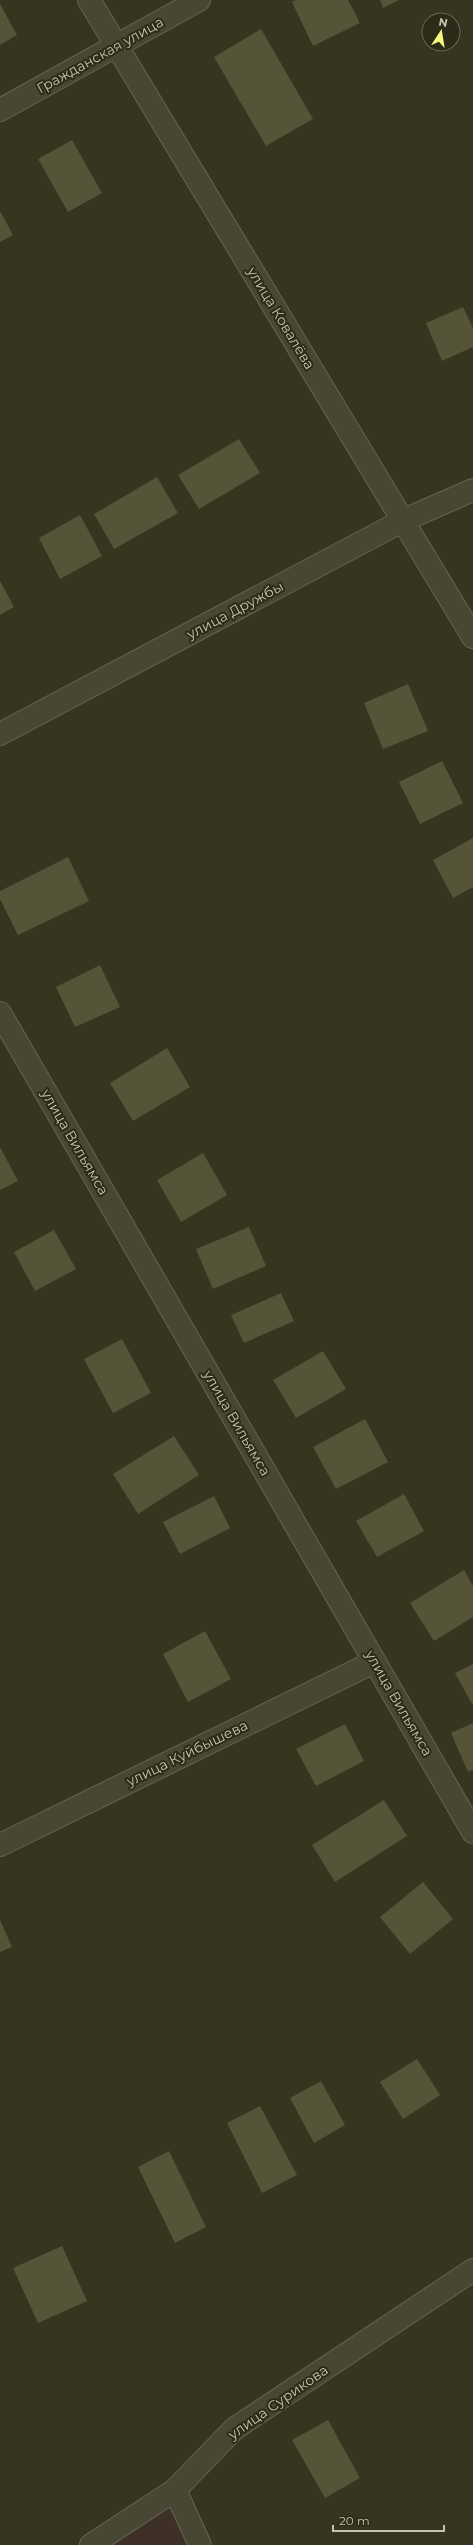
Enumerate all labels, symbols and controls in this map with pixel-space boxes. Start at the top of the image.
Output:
north arrow [421,12,461,52]
street label: Гражданская улица [33,13,167,97]
text: N [437,14,449,30]
street label: улица Ковалёва [243,263,319,373]
street label: улица Дружбы [183,577,287,644]
street label: улица Вильямса [37,1085,113,1198]
street label: улица Вильямса [199,1366,275,1479]
street label: улица Вильямса [361,1646,437,1759]
street label: улица Куйбышева [122,1716,251,1791]
street label: улица Сурикова [224,2361,331,2444]
scale bar [333,2507,444,2533]
text: 20 m [339,2513,370,2528]

